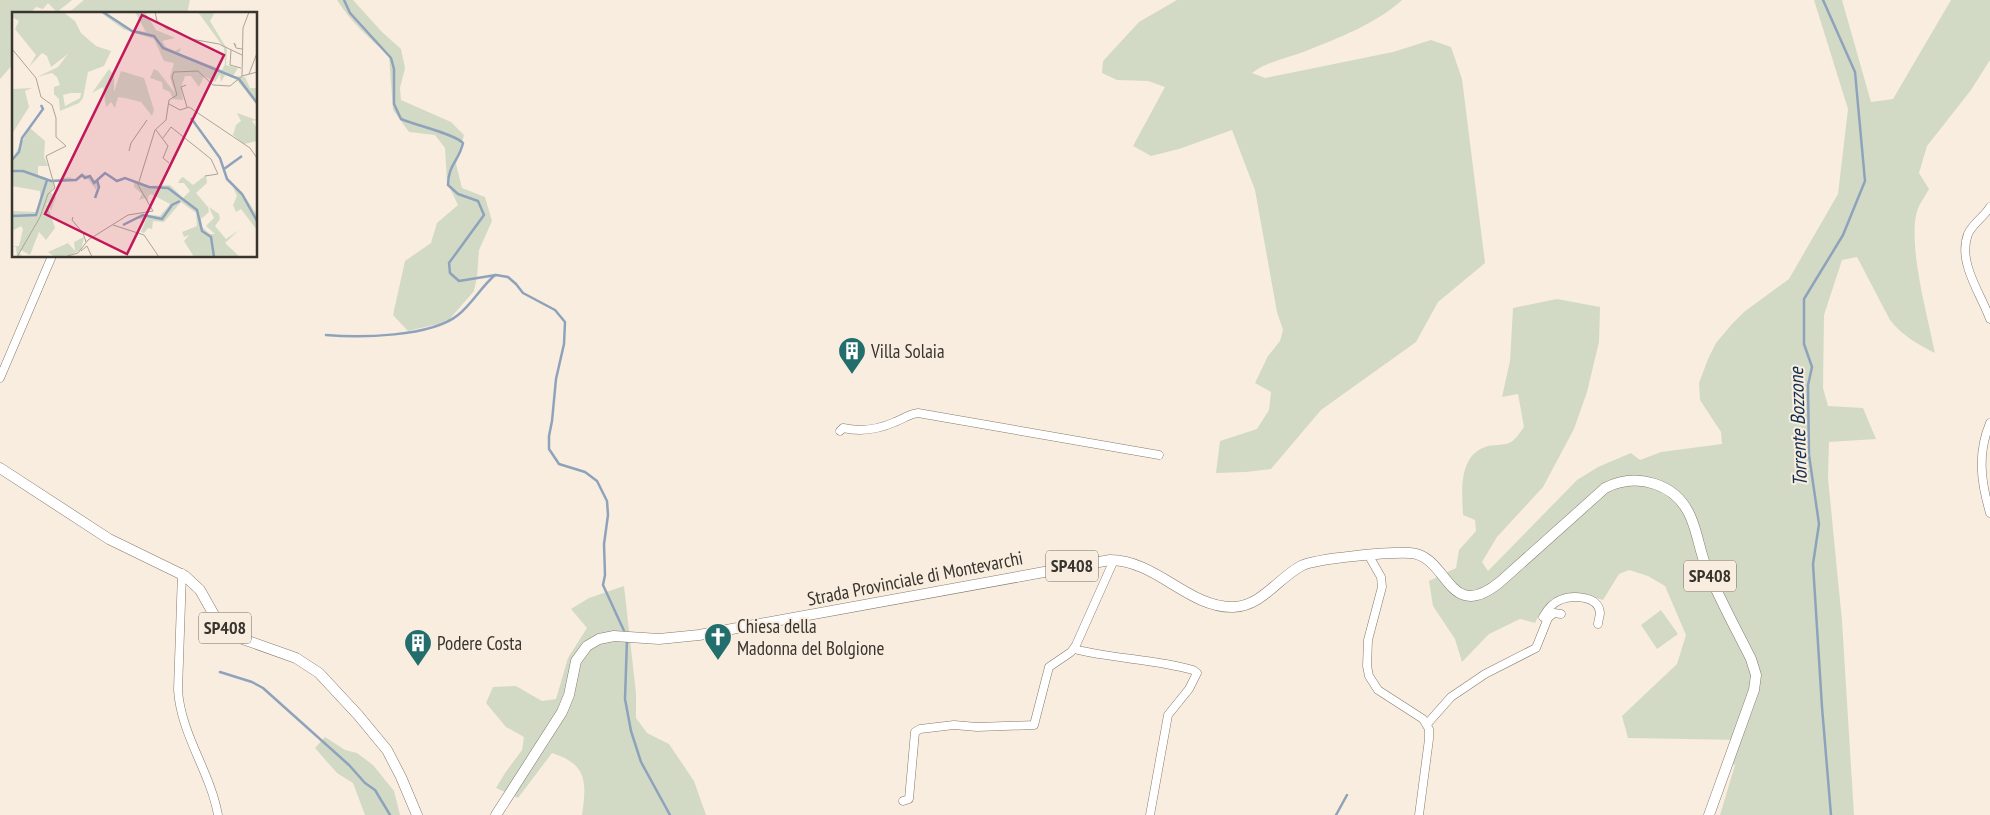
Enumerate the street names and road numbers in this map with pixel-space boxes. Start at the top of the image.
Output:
street label: Strada Provinciale di Montevarchi [805,545,1025,611]
road number: SP408 [1046,550,1098,582]
road number: SP408 [1684,560,1736,592]
road number: SP408 [199,612,251,644]

